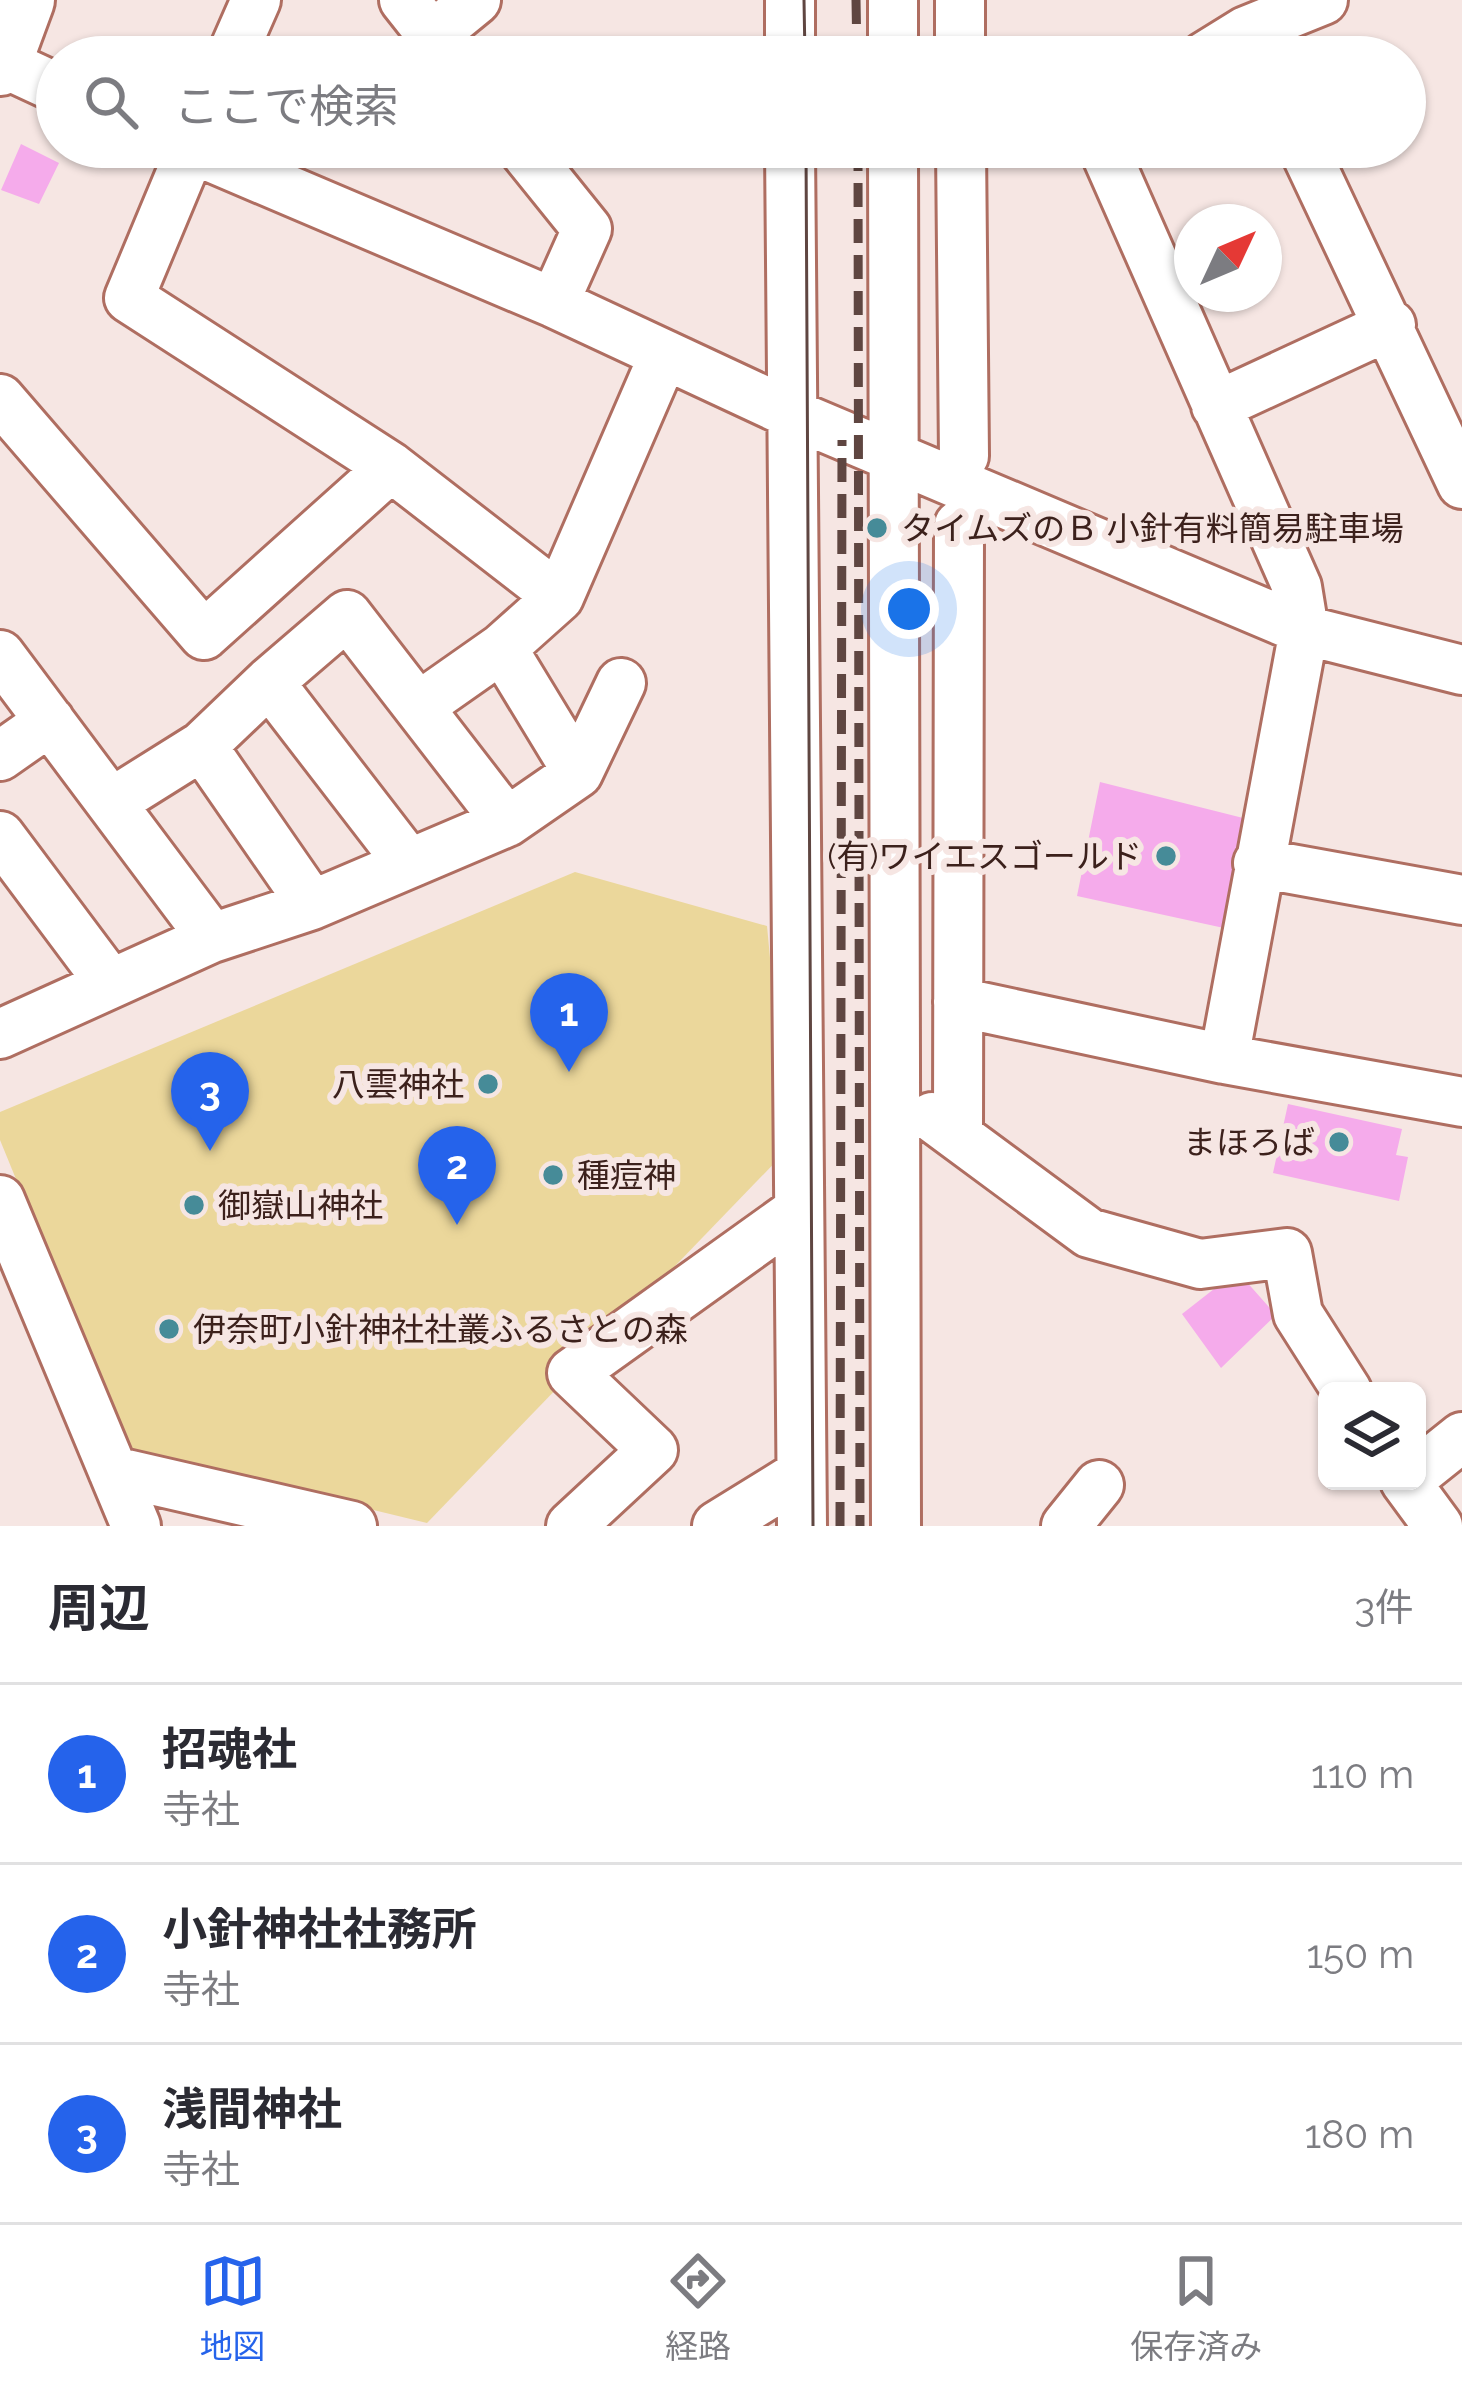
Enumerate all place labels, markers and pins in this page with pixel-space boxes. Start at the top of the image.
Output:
place label: タイムズのＢ 小針有料簡易駐車場 [901,509,1404,548]
marker: タイムズのＢ 小針有料簡易駐車場 [864,515,890,541]
place label: (有)ワイエスゴールド [828,837,1142,876]
marker: (有)ワイエスゴールド [1153,843,1179,869]
pin: 1 [530,973,608,1072]
pin: 3 [171,1052,249,1151]
place label: 八雲神社 [332,1065,464,1104]
marker: 八雲神社 [475,1071,501,1097]
place label: まほろば [1183,1123,1315,1162]
pin: 2 [418,1126,496,1225]
marker: まほろば [1326,1129,1352,1155]
place label: 種痘神 [577,1156,676,1195]
marker: 種痘神 [540,1162,566,1188]
place label: 御嶽山神社 [218,1186,383,1225]
marker: 御嶽山神社 [181,1192,207,1218]
place label: 伊奈町小針神社社叢ふるさとの森 [193,1310,688,1349]
marker: 伊奈町小針神社社叢ふるさとの森 [156,1316,182,1342]

